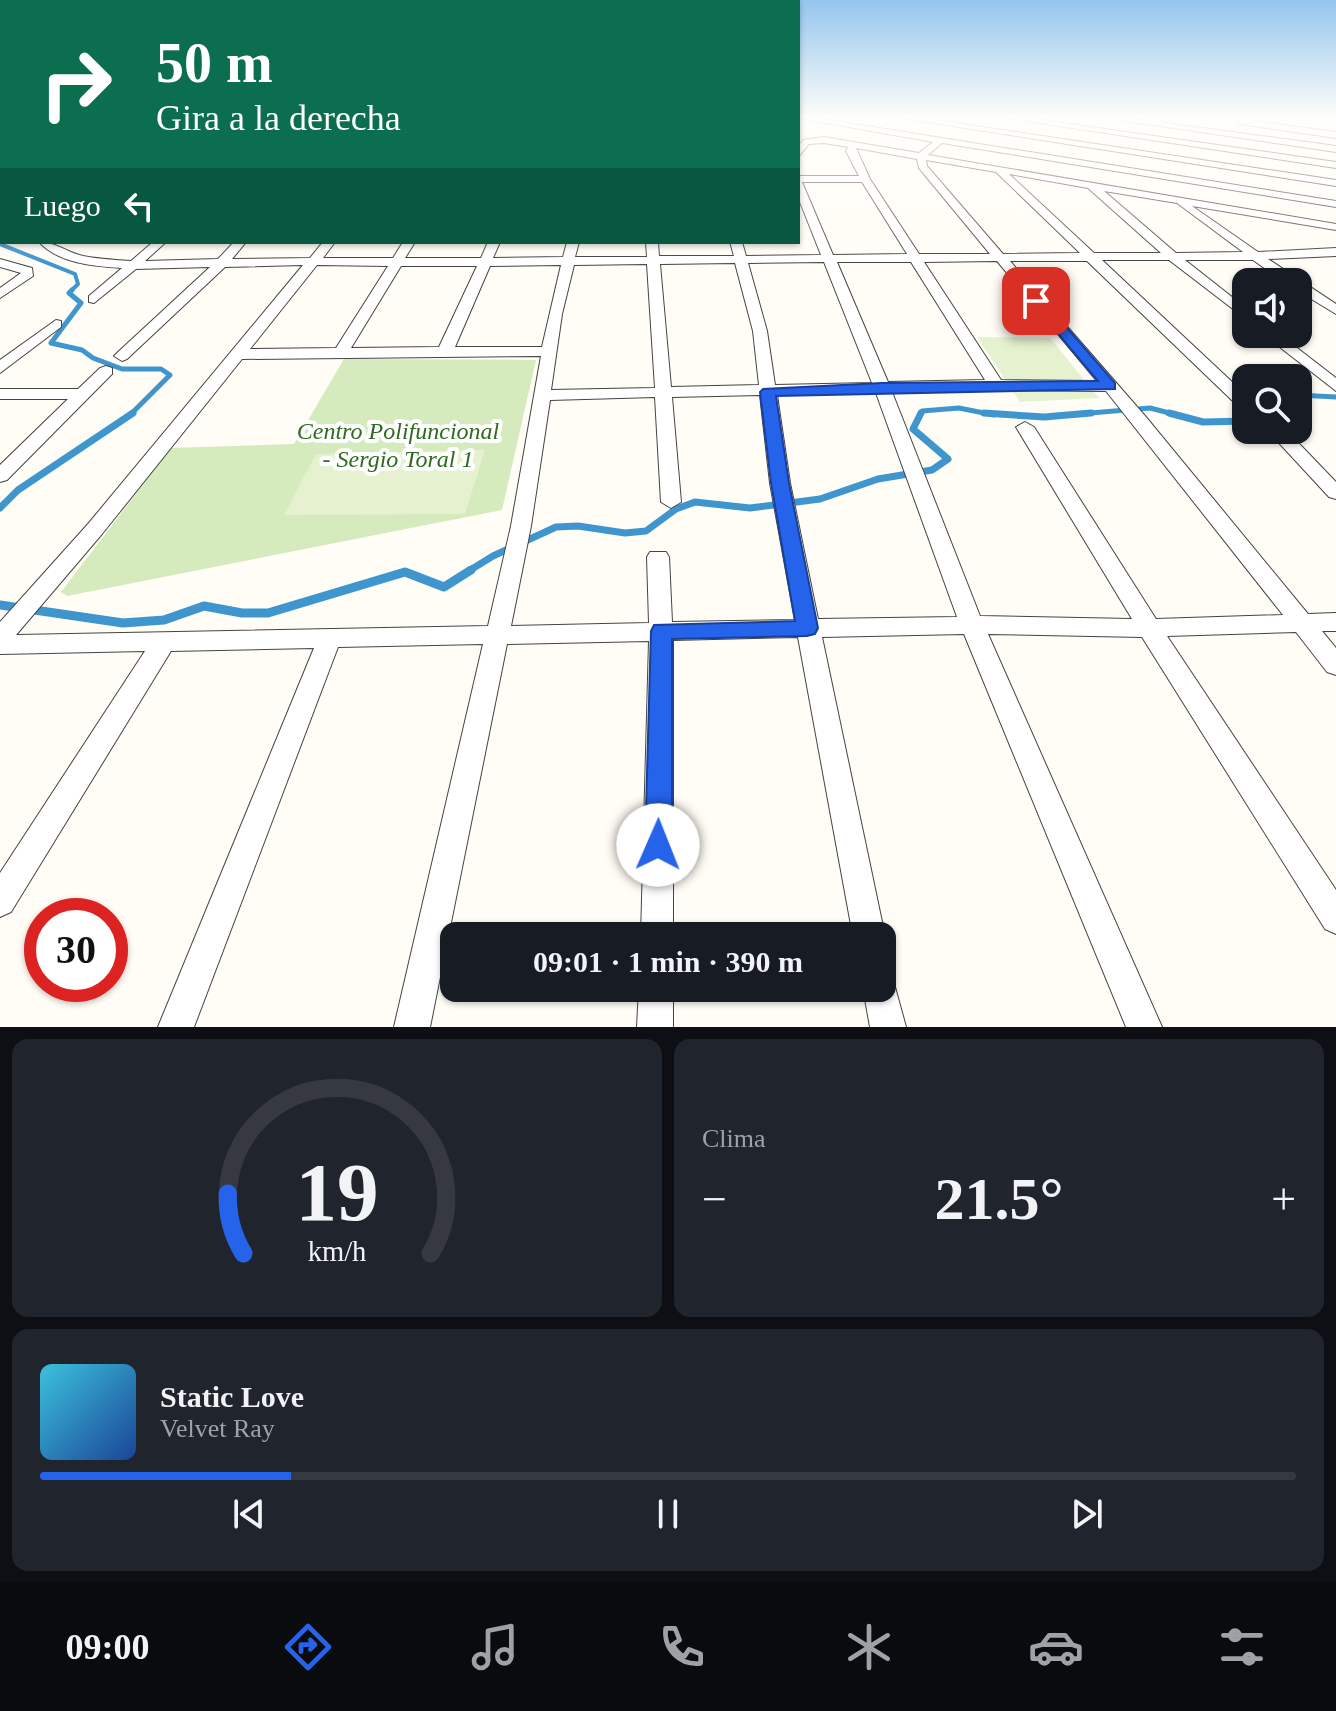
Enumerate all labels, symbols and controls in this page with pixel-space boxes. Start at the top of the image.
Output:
icon: right [24,32,128,136]
text: 50 m [156,32,273,94]
text: Gira a la derecha [156,98,401,138]
icon: left [117,184,161,228]
text: Luego [24,189,101,222]
pin [1002,267,1070,335]
map controls [1232,268,1312,444]
button: sound [1232,268,1312,348]
icon: arrive [1014,279,1058,323]
button: search [1232,364,1312,444]
park label: Centro Polifuncional - Sergio Toral 1 [297,418,500,472]
position arrow [616,803,700,887]
speed limit sign: 30 [24,898,128,1002]
text: 09:01 · 1 min · 390 m [533,945,803,978]
text: Clima [702,1124,766,1153]
text: 19 [295,1146,379,1238]
text: 21.5° [935,1166,1064,1232]
text: − [702,1175,727,1224]
text: + [1271,1175,1296,1224]
text: km/h [308,1236,366,1267]
text: Static Love [160,1380,304,1413]
text: Velvet Ray [160,1414,275,1443]
icon: previous [227,1492,271,1536]
icon: pause [646,1492,690,1536]
icon: next [1065,1492,1109,1536]
icon: directions [280,1619,336,1675]
icon: music [467,1619,523,1675]
icon: phone [654,1619,710,1675]
icon: climate [841,1619,897,1675]
icon: car [1028,1619,1084,1675]
icon: filters [1214,1619,1270,1675]
text: 09:00 [65,1627,149,1667]

